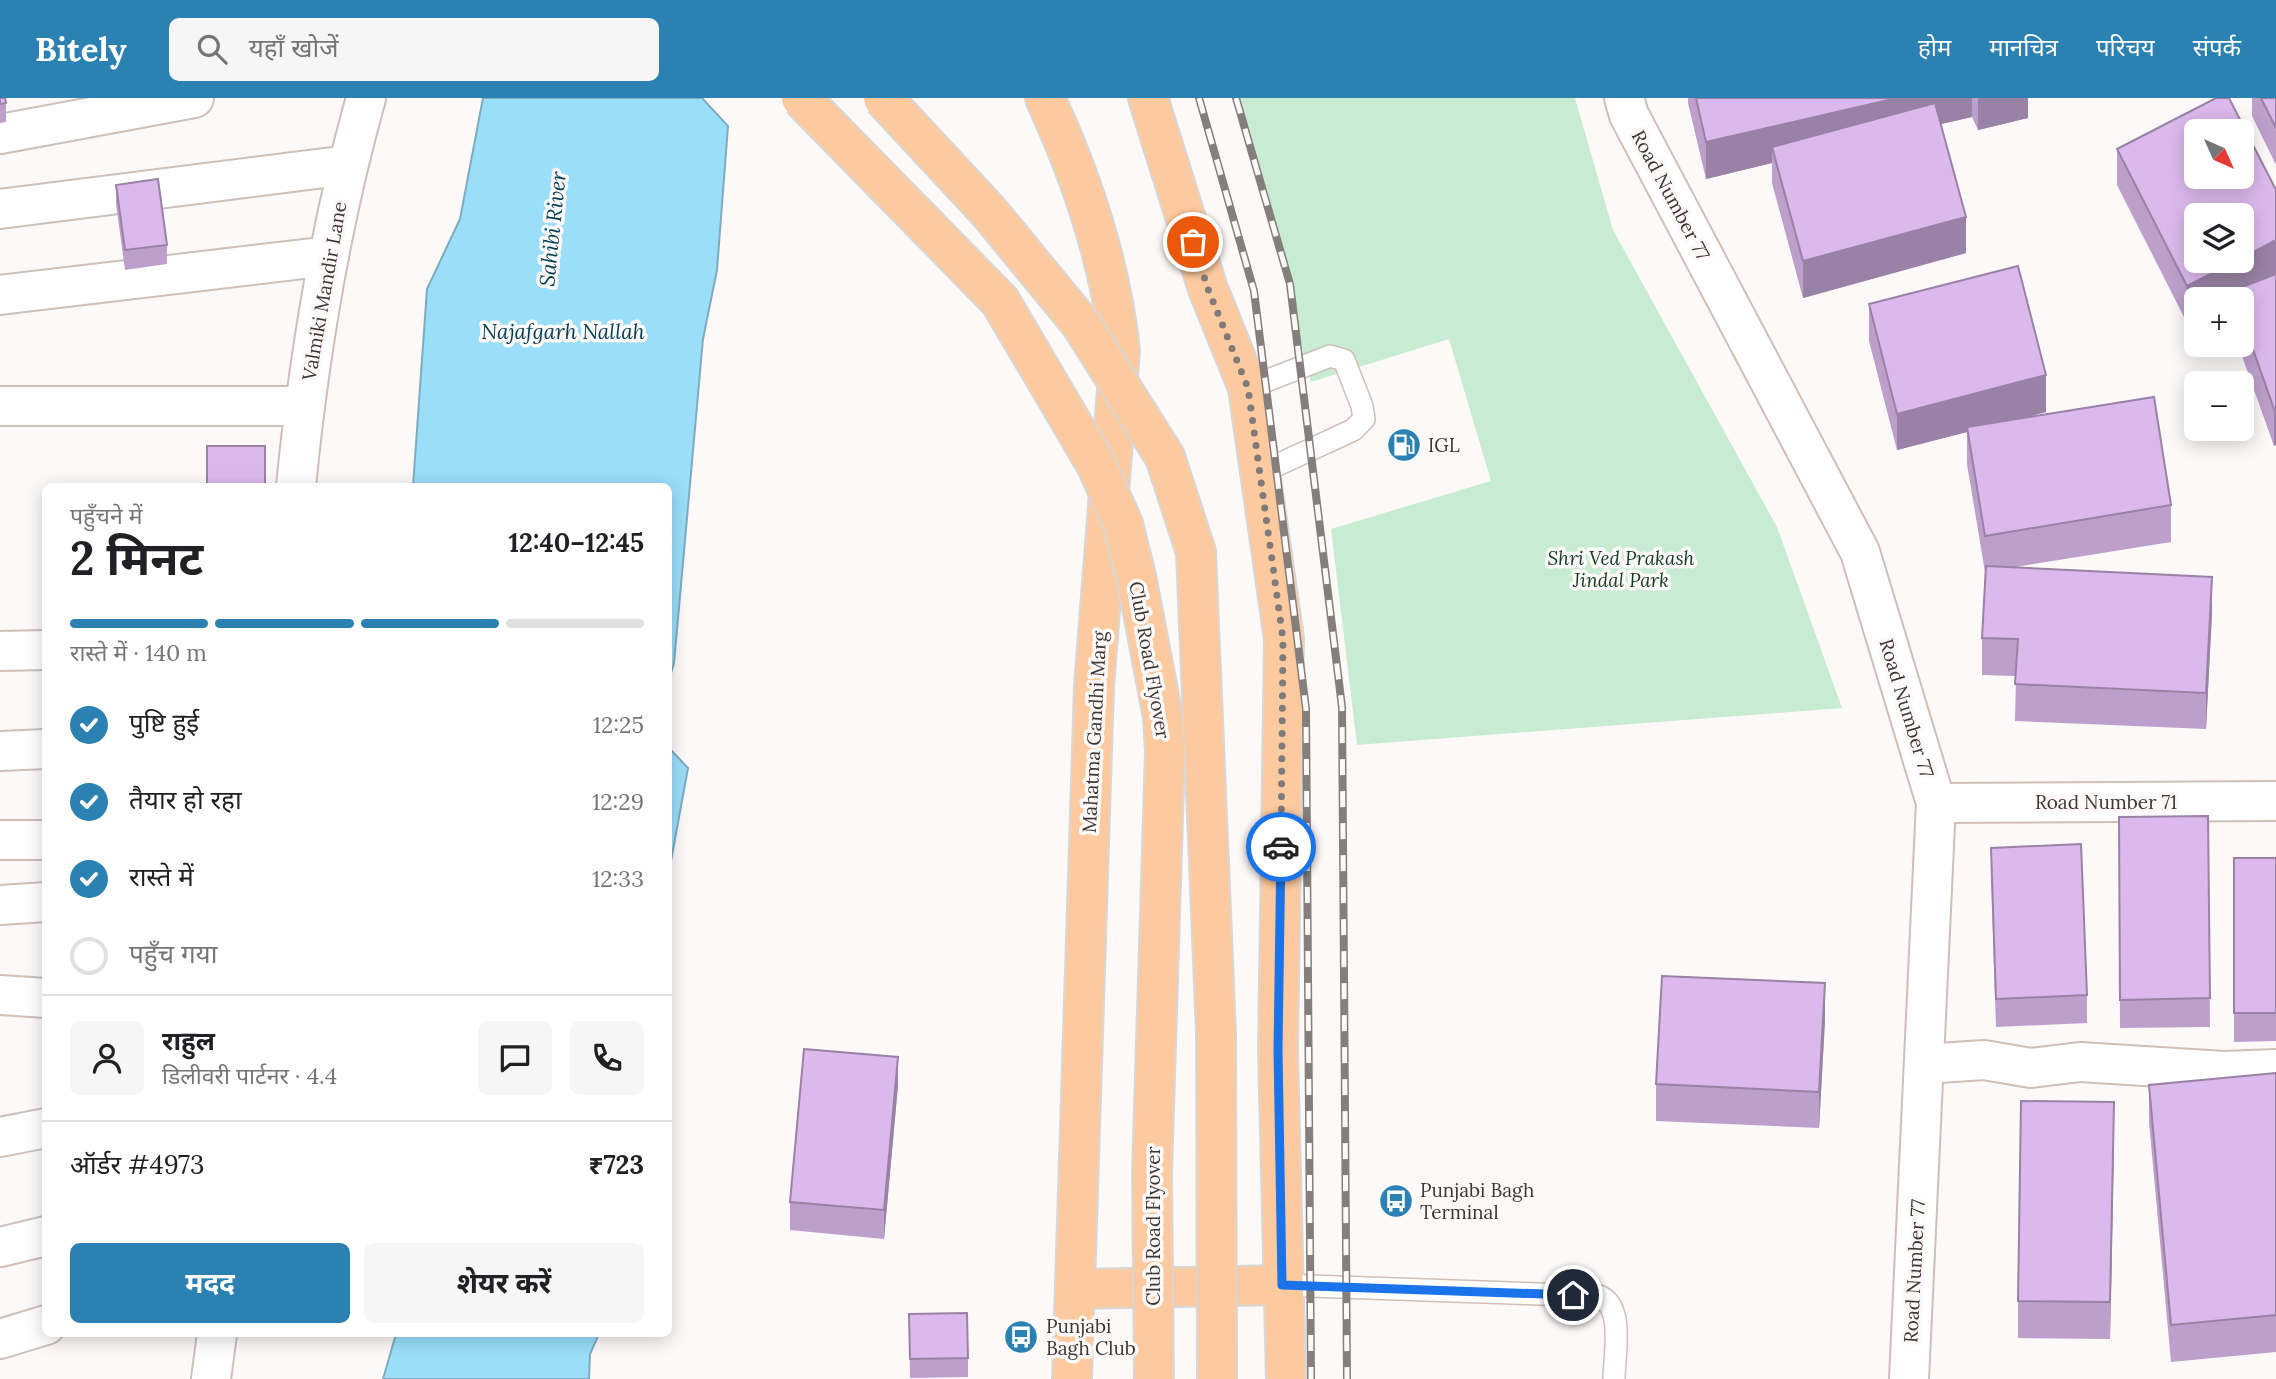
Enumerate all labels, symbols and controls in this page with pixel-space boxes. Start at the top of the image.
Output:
search box [169,18,659,81]
text: Bitely [35,28,127,70]
icon: search [193,30,231,68]
text: यहाँ खोजें [249,31,338,64]
text: होम [1918,32,1951,63]
text: मानचित्र [1989,32,2058,63]
text: परिचय [2096,32,2155,63]
text: संपर्क [2193,32,2241,63]
north arrow [2184,119,2254,189]
map controls [2184,119,2254,441]
street label: Road Number 77 [1627,126,1716,264]
water label: Sahibi River [533,170,572,288]
street label: Valmiki Mandir Lane [296,200,352,383]
button: layers [2184,203,2254,273]
pin [1163,212,1223,272]
icon: bag [1174,223,1212,261]
button: + [2184,287,2254,357]
water label: Najafgarh Nallah [481,318,645,345]
button: − [2184,371,2254,441]
fuel station icon: IGL [1385,426,1423,464]
place label: IGL [1428,433,1460,457]
text: पहुँचने में [70,501,142,530]
text: 12:40–12:45 [509,526,644,559]
text: 2 मिनट [70,529,203,588]
park label: Shri Ved Prakash Jindal Park [1548,546,1695,592]
street label: Club Road Flyover [1124,579,1176,741]
street label: Mahatma Gandhi Marg [1077,630,1111,834]
street label: Road Number 77 [1874,636,1940,781]
text: रास्ते में · 140 m [70,638,207,667]
icon: check [70,706,108,744]
text: पुष्टि हुई [129,706,199,739]
text: 12:25 [593,710,644,739]
icon: check [70,783,108,821]
text: तैयार हो रहा [129,783,242,816]
text: 12:29 [592,787,644,816]
street label: Road Number 71 [2035,790,2177,814]
courier [1246,812,1316,882]
icon: car [1262,828,1300,866]
icon: check [70,860,108,898]
text: रास्ते में [129,860,194,893]
text: 12:33 [592,864,644,893]
text: पहुँच गया [129,937,217,970]
button: person [70,1021,144,1095]
button: chat [478,1021,552,1095]
button: phone [570,1021,644,1095]
text: राहुल [162,1024,215,1057]
text: डिलीवरी पार्टनर · 4.4 [162,1061,337,1090]
street label: Club Road Flyover [1141,1146,1165,1306]
text: ऑर्डर #4973 [70,1148,205,1181]
text: ₹723 [589,1148,644,1181]
place label: Punjabi Bagh Terminal [1420,1178,1534,1224]
bus stop icon: Punjabi Bagh Terminal [1377,1182,1415,1220]
street label: Road Number 77 [1898,1198,1930,1344]
button: मदद [70,1243,350,1323]
button: शेयर करें [364,1243,644,1323]
pin [1543,1265,1603,1325]
icon: home [1554,1276,1592,1314]
place label: Punjabi Bagh Club [1046,1314,1136,1360]
bus stop icon: Punjabi Bagh Club [1002,1318,1040,1356]

